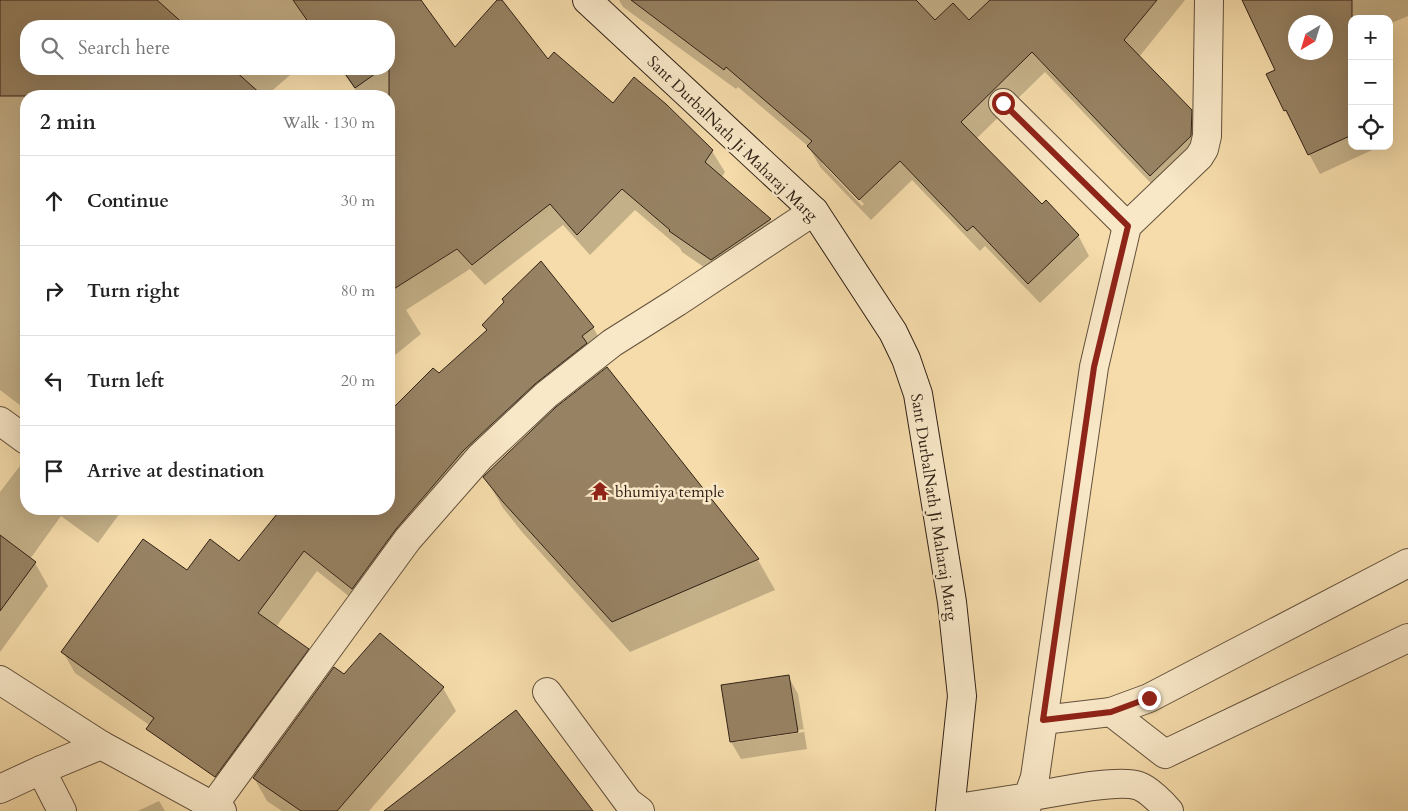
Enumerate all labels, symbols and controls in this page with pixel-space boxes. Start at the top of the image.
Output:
north arrow [1288,15,1333,60]
map controls [1348,15,1393,150]
button: + [1348,15,1393,60]
search box [20,20,395,75]
icon: search [38,34,66,62]
text: Search here [78,35,170,61]
street label: Sant DurbalNath Ji Maharaj Marg [642,51,823,226]
button: − [1348,60,1393,105]
route start [992,92,1015,115]
button: locate [1348,105,1393,150]
text: 2 min [40,108,96,137]
text: Walk · 130 m [283,112,375,134]
icon: ahead [40,187,68,215]
text: Continue [87,188,169,214]
text: 30 m [341,190,375,212]
icon: right [40,277,68,305]
text: Turn right [87,278,179,304]
text: 80 m [341,280,375,302]
icon: left [40,367,68,395]
text: Turn left [87,368,164,394]
text: 20 m [341,370,375,392]
street label: Sant DurbalNath Ji Maharaj Marg [905,392,963,622]
icon: arrive [40,457,68,485]
text: Arrive at destination [87,458,264,484]
temple icon: bhumiya temple [589,480,611,502]
place label: bhumiya temple [615,481,725,503]
route end [1138,687,1161,710]

